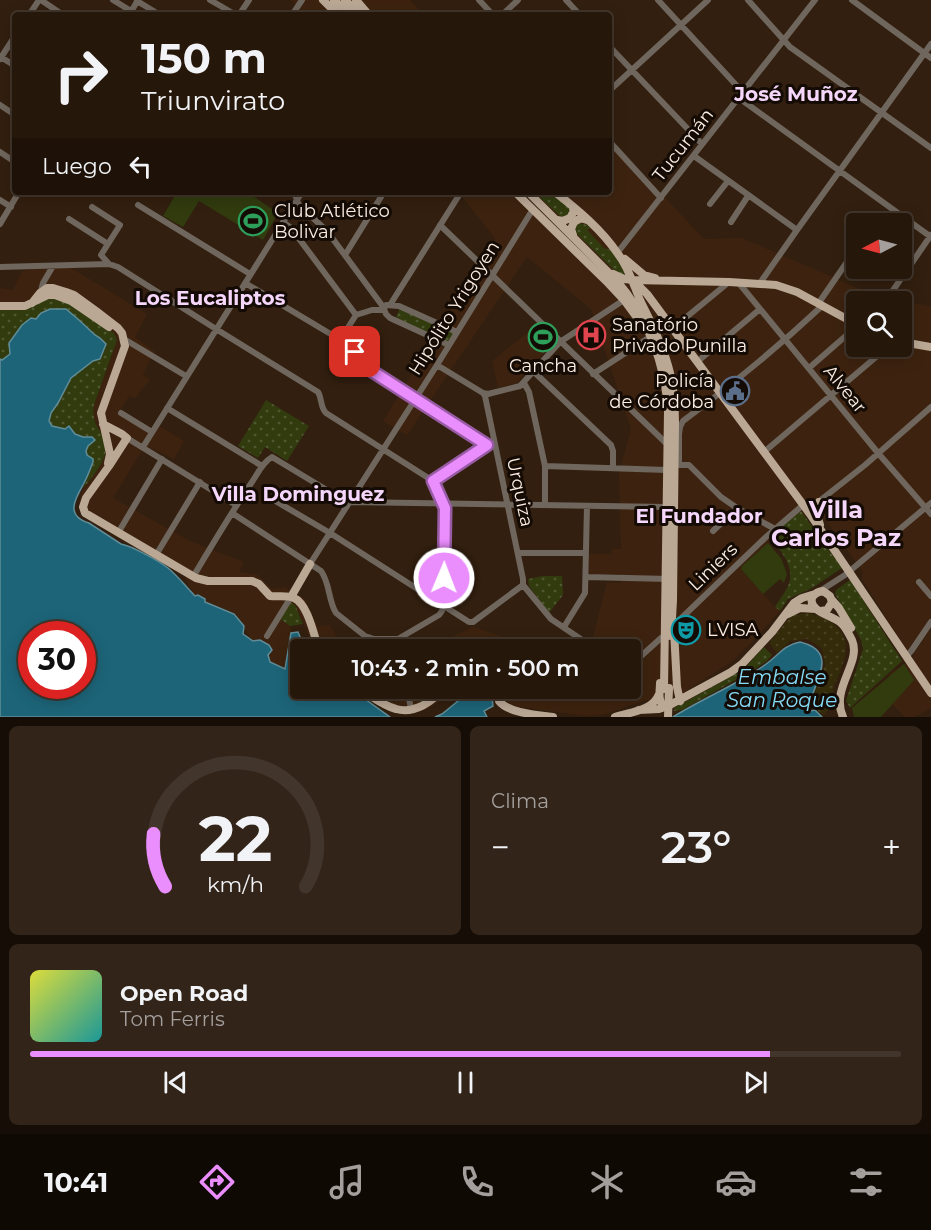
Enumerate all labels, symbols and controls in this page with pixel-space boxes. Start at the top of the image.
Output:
text: 150 m [141,32,267,84]
icon: right [42,36,120,114]
district label: José Muñoz [733,82,858,106]
text: Triunvirato [141,84,285,117]
street label: Tucumán [648,104,718,186]
icon: left [124,150,157,183]
text: Luego [42,153,112,180]
place label: Club Atlético Bolivar [274,200,390,243]
sports icon: Club Atlético Bolivar [237,205,269,237]
north arrow [846,213,912,279]
map controls [846,213,912,357]
street label: Hipólito Yrigoyen [404,237,504,379]
district label: Los Eucaliptos [135,286,286,310]
button: search [846,291,912,357]
place label: Sanatório Privado Punilla [612,314,747,357]
hospital icon: Sanatório Privado Punilla [575,319,607,351]
sports icon: Cancha [527,321,559,353]
pin [329,326,380,377]
icon: arrive [338,335,371,368]
place label: Cancha [509,355,577,377]
street label: Alvear [819,360,871,418]
place label: Policía de Córdoba [609,370,714,413]
public building icon: Policía de Córdoba [719,375,751,407]
street label: Urquiza [502,455,538,529]
district label: Villa Dominguez [211,482,384,506]
district label: Villa Carlos Paz [771,495,901,552]
district label: El Fundador [635,504,763,528]
street label: Liniers [684,538,742,596]
position arrow [412,546,476,610]
theatre icon: LVISA [670,614,702,646]
place label: LVISA [707,619,758,641]
speed limit sign: 30 [18,621,96,699]
text: 10:43 · 2 min · 500 m [351,655,580,682]
water label: Embalse San Roque [727,665,837,712]
text: Clima [491,789,549,813]
text: 22 [198,801,272,877]
text: 23° [661,819,731,874]
text: − [491,827,510,867]
text: + [882,827,901,867]
text: km/h [206,872,264,898]
text: Open Road [120,980,248,1007]
text: Tom Ferris [120,1007,225,1031]
icon: previous [159,1066,192,1099]
icon: pause [449,1066,482,1099]
icon: next [739,1066,772,1099]
icon: directions [196,1161,238,1203]
icon: music [326,1161,368,1203]
icon: phone [456,1161,498,1203]
icon: climate [586,1161,628,1203]
icon: car [715,1161,757,1203]
icon: filters [845,1161,887,1203]
text: 10:41 [44,1166,108,1199]

